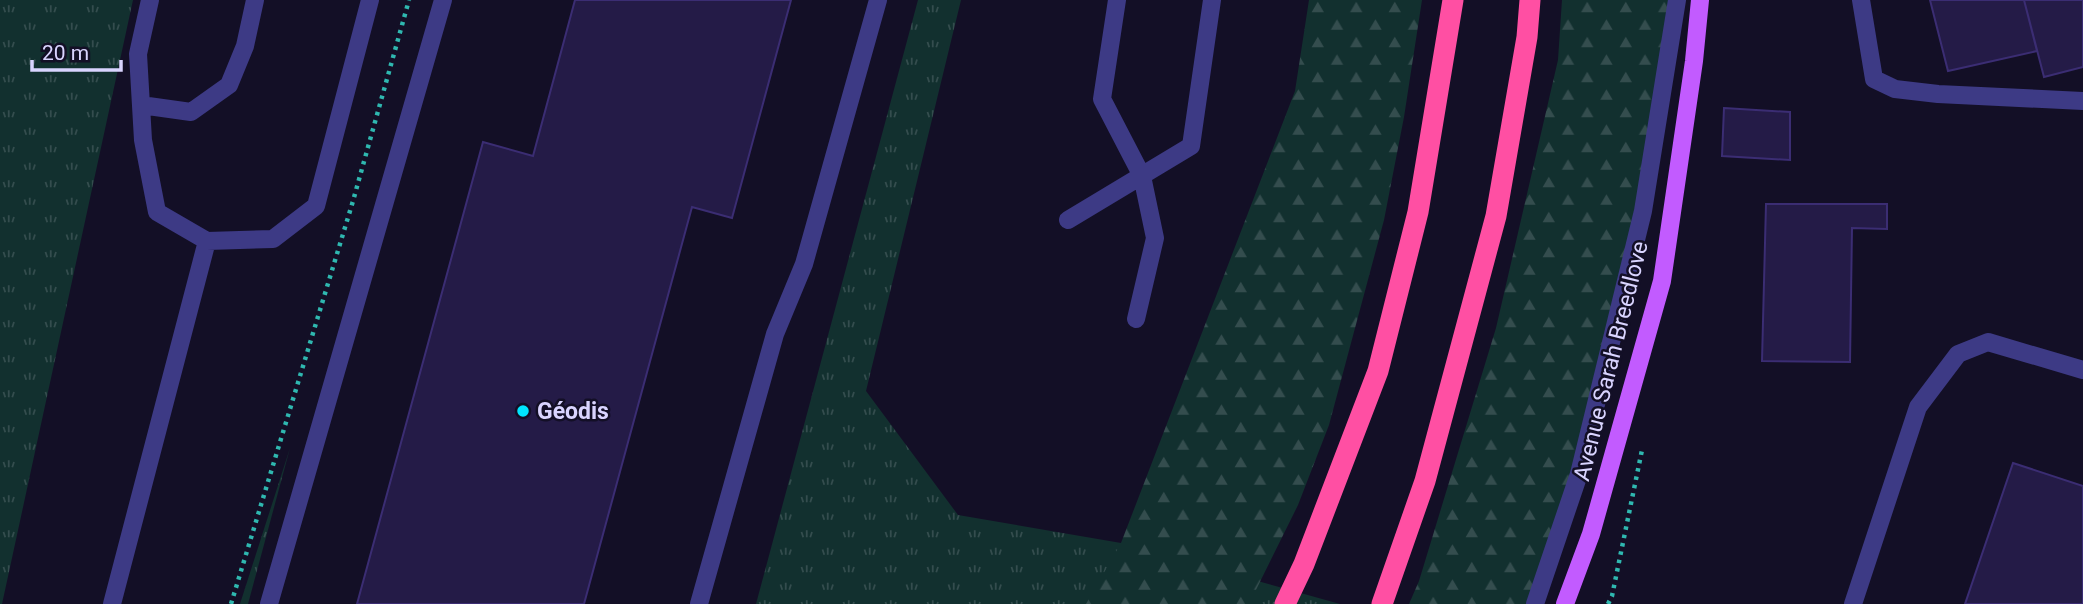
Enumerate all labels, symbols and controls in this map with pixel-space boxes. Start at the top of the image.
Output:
scale bar [32,28,121,72]
text: 20 m [42,41,89,65]
street label: Avenue Sarah Breedlove [1568,238,1654,484]
place label: Géodis [537,398,609,425]
marker: Géodis [515,403,531,419]

